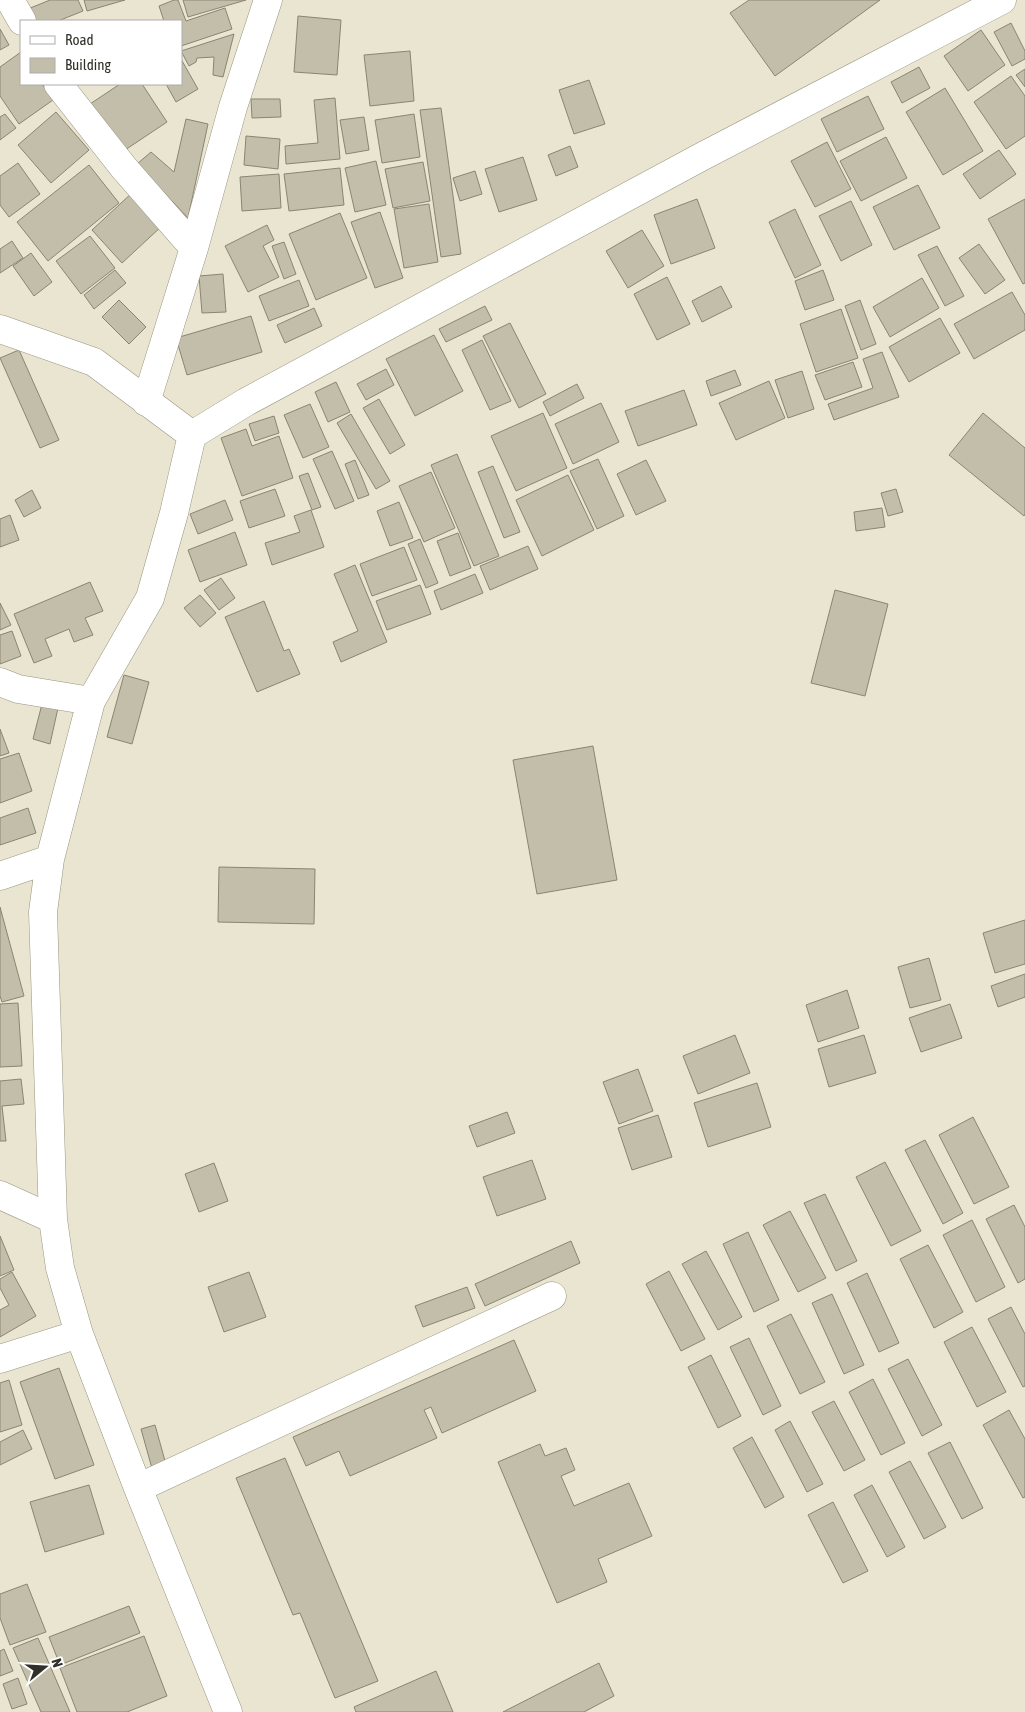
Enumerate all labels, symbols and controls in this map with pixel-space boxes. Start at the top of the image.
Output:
legend [20,20,182,85]
text: Road [65,31,94,48]
text: Building [65,56,111,73]
north arrow [20,1642,70,1692]
text: N [48,1657,66,1669]

